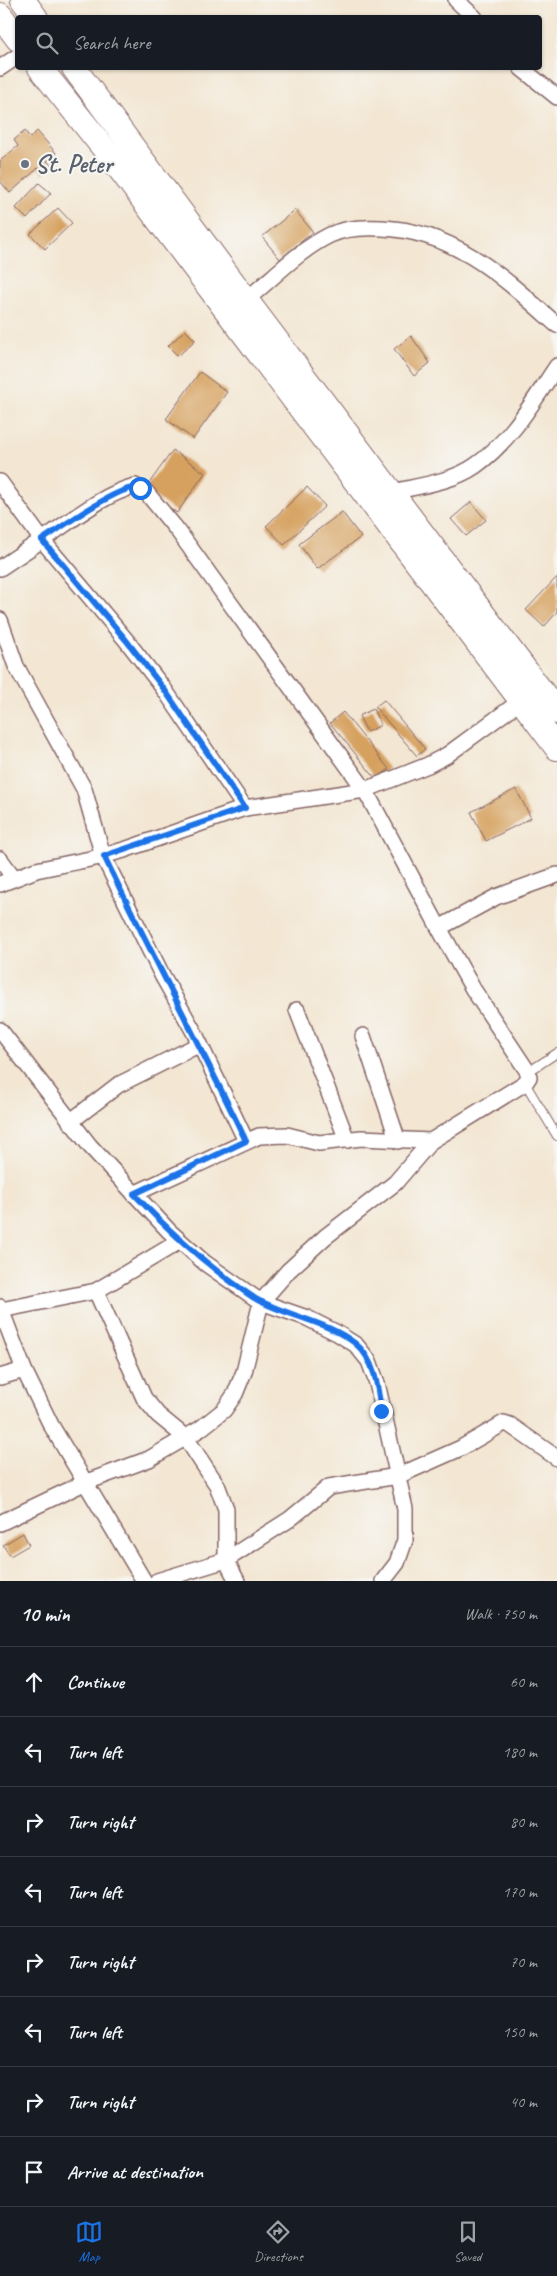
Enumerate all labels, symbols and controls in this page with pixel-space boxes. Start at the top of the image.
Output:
search box [15,15,542,70]
icon: search [33,29,61,57]
text: Search here [73,31,150,55]
place label: St. Peter [35,148,115,180]
marker: St. Peter [19,158,31,170]
route start [129,477,152,500]
route end [370,1400,393,1423]
text: 10 min [20,1601,70,1627]
text: Walk · 750 m [465,1604,537,1624]
icon: ahead [20,1668,48,1696]
text: Continue [67,1670,124,1694]
text: 60 m [510,1672,537,1692]
icon: left [20,1738,48,1766]
text: Turn left [67,1740,122,1764]
text: 180 m [503,1742,537,1762]
icon: right [20,1808,48,1836]
text: Turn right [67,1810,134,1834]
text: 80 m [510,1812,537,1832]
icon: left [20,1878,48,1906]
text: Turn left [67,1880,122,1904]
text: 170 m [503,1882,537,1902]
icon: right [20,1948,48,1976]
text: Turn right [67,1950,134,1974]
text: 70 m [510,1952,537,1972]
icon: left [20,2018,48,2046]
text: Turn left [67,2020,122,2044]
text: 150 m [503,2022,537,2042]
icon: right [20,2088,48,2116]
text: Turn right [67,2090,134,2114]
text: 40 m [510,2092,537,2112]
icon: arrive [20,2158,48,2186]
text: Arrive at destination [67,2160,203,2184]
tab: Map [75,2218,103,2265]
tab: Directions [254,2218,303,2265]
tab: Saved [454,2218,482,2265]

